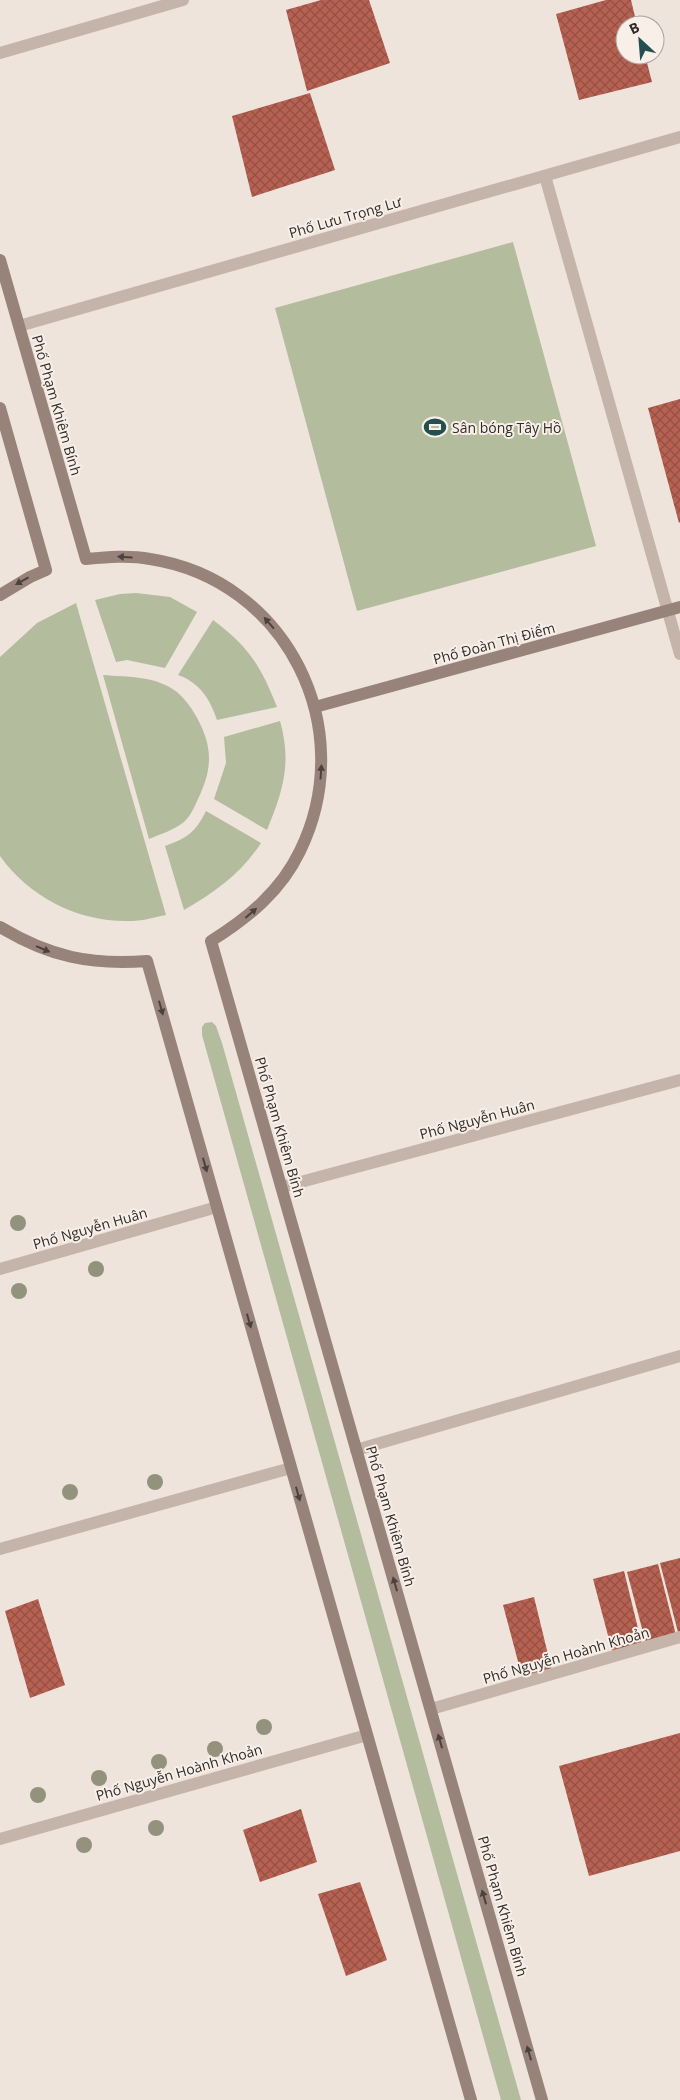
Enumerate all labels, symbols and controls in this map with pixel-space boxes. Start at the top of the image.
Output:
north arrow [615,15,665,65]
text: B [626,17,642,38]
street label: Phố Lưu Trọng Lư [287,192,404,242]
street label: Phố Phạm Khiêm Bính [28,333,86,477]
sports icon: Sân bóng Tây Hồ [422,414,448,440]
place label: Sân bóng Tây Hồ [452,418,561,437]
one-way arrow [117,553,133,561]
one-way arrow [15,577,30,585]
one-way arrow [263,617,274,630]
street label: Phố Đoàn Thị Điểm [431,618,557,668]
one-way arrow [318,763,326,779]
one-way arrow [245,908,257,919]
one-way arrow [36,946,50,954]
one-way arrow [157,1001,165,1016]
street label: Phố Phạm Khiêm Bính [251,1055,309,1199]
street label: Phố Nguyễn Huân [417,1095,537,1143]
one-way arrow [201,1157,209,1172]
street label: Phố Nguyễn Huân [31,1203,149,1253]
one-way arrow [246,1313,254,1328]
street label: Phố Phạm Khiêm Bính [362,1444,420,1588]
one-way arrow [295,1487,303,1502]
one-way arrow [391,1577,399,1592]
street label: Phố Nguyễn Hoành Khoản [481,1622,651,1688]
one-way arrow [436,1733,444,1748]
street label: Phố Nguyễn Hoành Khoản [94,1739,264,1805]
street label: Phố Phạm Khiêm Bính [474,1834,532,1978]
one-way arrow [480,1889,488,1904]
one-way arrow [525,2046,533,2061]

